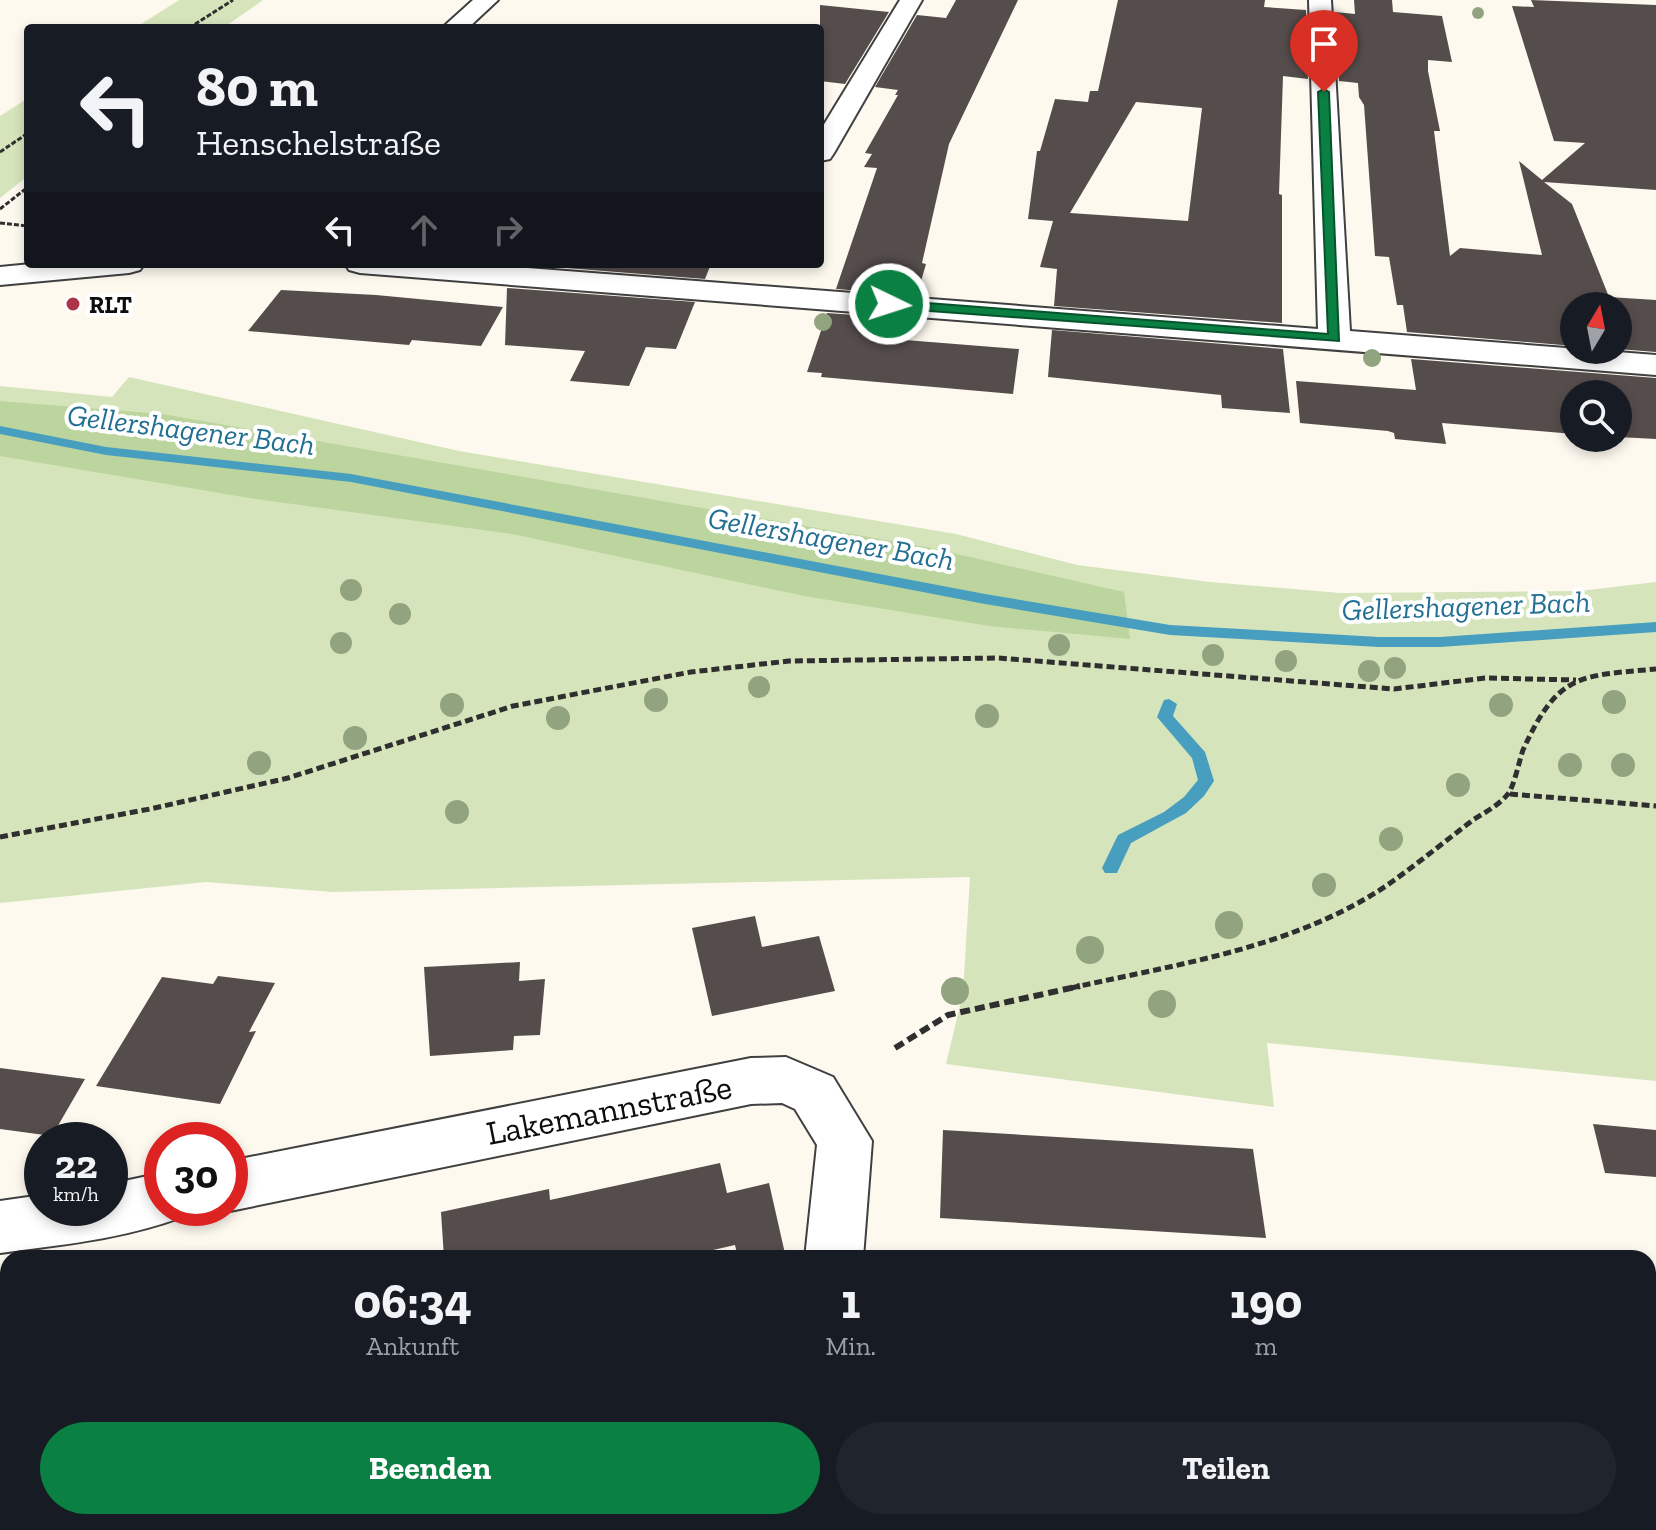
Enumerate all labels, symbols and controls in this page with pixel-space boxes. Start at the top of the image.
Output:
pin [1290,10,1358,92]
icon: arrive [1302,22,1346,66]
text: 80 m [196,53,318,120]
icon: left [64,56,168,160]
text: Henschelstraße [196,121,441,164]
icon: left [318,208,362,252]
icon: ahead [402,208,446,252]
icon: right [486,208,530,252]
position arrow [847,262,931,346]
place label: RLT [89,290,133,319]
north arrow [1560,292,1632,364]
map controls [1560,292,1632,452]
marker: RLT [64,295,82,313]
button: search [1560,380,1632,452]
water label: Gellershagener Bach [65,397,317,463]
water label: Gellershagener Bach [705,500,957,578]
water label: Gellershagener Bach [1341,584,1591,628]
street label: Lakemannstraße [483,1066,735,1154]
speed limit sign: 30 [144,1122,248,1226]
text: 22 [55,1140,97,1188]
text: km/h [53,1182,99,1206]
text: 06:34 [354,1273,472,1330]
text: 1 [841,1273,860,1330]
text: 190 [1230,1273,1302,1330]
text: Ankunft [366,1330,459,1362]
text: Min. [825,1330,876,1362]
text: m [1255,1330,1277,1362]
button: Beenden [40,1422,820,1514]
button: Teilen [836,1422,1616,1514]

